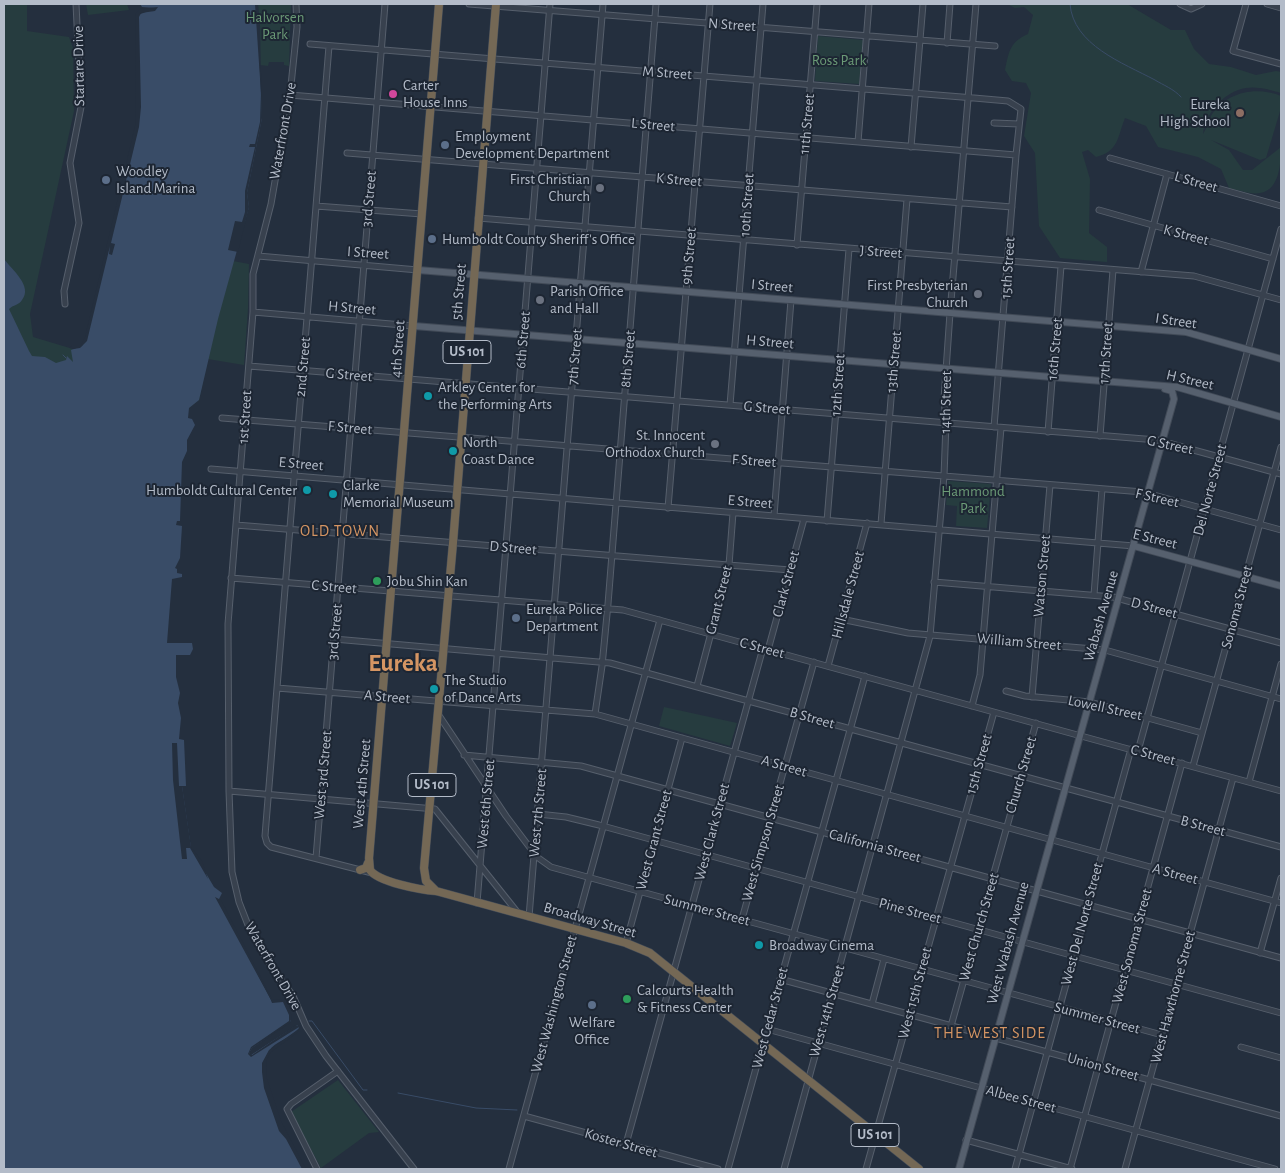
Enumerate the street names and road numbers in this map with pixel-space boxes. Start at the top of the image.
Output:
street label: N Street [707,14,757,36]
street label: Startare Drive [69,26,89,106]
street label: M Street [642,62,692,84]
street label: Waterfront Drive [266,81,300,181]
street label: 11th Street [795,93,819,155]
street label: L Street [630,114,676,136]
street label: L Street [1172,167,1220,197]
street label: K Street [655,169,703,191]
street label: 3rd Street [358,170,380,228]
street label: 10th Street [736,173,758,237]
street label: K Street [1161,220,1211,250]
street label: 9th Street [678,227,700,285]
street label: 15th Street [997,237,1019,299]
street label: J Street [859,242,903,262]
street label: I Street [347,243,389,263]
street label: 5th Street [448,263,470,321]
street label: I Street [750,275,794,297]
street label: H Street [327,297,377,319]
street label: I Street [1154,309,1198,333]
street label: 6th Street [512,311,534,369]
street label: 16th Street [1043,317,1067,381]
street label: 4th Street [387,320,409,378]
street label: 17th Street [1095,322,1117,384]
street label: 7th Street [564,328,586,386]
street label: 8th Street [617,330,639,388]
street label: 13th Street [882,330,906,394]
street label: H Street [745,331,795,353]
street label: 2nd Street [291,336,315,398]
road number: US 101 [443,341,491,364]
street label: 12th Street [827,353,849,417]
street label: G Street [325,364,373,386]
street label: H Street [1165,366,1215,394]
street label: 14th Street [936,370,956,434]
street label: 1st Street [234,390,256,444]
street label: G Street [743,397,791,419]
street label: F Street [327,417,373,439]
street label: G Street [1145,431,1195,459]
street label: Del Norte Street [1189,442,1231,538]
street label: F Street [731,450,777,472]
street label: E Street [278,453,324,475]
street label: F Street [1133,484,1181,512]
street label: E Street [727,491,773,513]
street label: E Street [1131,525,1179,553]
street label: Watson Street [1029,534,1055,618]
street label: D Street [489,537,537,559]
street label: Clark Street [769,549,803,619]
street label: Hillsdale Street [828,549,868,641]
street label: Sonoma Street [1217,563,1257,651]
street label: Grant Street [702,564,736,636]
street label: Wabash Avenue [1079,568,1123,664]
street label: C Street [311,576,357,598]
street label: D Street [1129,593,1179,623]
street label: 3rd Street [324,603,346,661]
street label: William Street [976,629,1062,655]
street label: C Street [738,633,786,663]
street label: A Street [363,686,411,708]
street label: Lowell Street [1066,691,1144,725]
street label: B Street [787,703,837,733]
street label: West 3rd Street [310,730,336,820]
street label: 15th Street [962,732,996,796]
street label: Church Street [1001,734,1041,816]
street label: West 4th Street [349,738,375,830]
street label: C Street [1129,740,1177,770]
street label: A Street [759,751,809,781]
street label: West 6th Street [473,758,499,850]
street label: West 7th Street [525,768,551,858]
road number: US 101 [408,774,456,796]
street label: West Clark Street [690,781,734,883]
street label: West Simpson Street [738,782,788,904]
street label: West Grant Street [632,788,676,892]
street label: B Street [1179,811,1227,841]
street label: California Street [827,825,923,867]
street label: A Street [1150,859,1200,889]
street label: West Del Norte Street [1057,861,1107,987]
street label: West Church Street [955,871,1003,983]
street label: West Wabash Avenue [983,880,1033,1006]
street label: West Sonoma Street [1108,887,1156,1005]
street label: Summer Street [662,890,752,930]
street label: Pine Street [877,894,943,928]
street label: Broadway Street [542,898,638,942]
street label: Waterfront Drive [241,919,305,1013]
street label: West Hawthorne Street [1147,929,1199,1065]
street label: West Washington Street [527,933,581,1075]
street label: West 15th Street [894,945,936,1041]
street label: West 14th Street [805,963,849,1059]
street label: West Cedar Street [748,965,792,1071]
street label: Summer Street [1052,998,1142,1038]
street label: Union Street [1065,1049,1141,1085]
street label: Albee Street [984,1081,1058,1117]
street label: Koster Street [583,1124,659,1162]
road number: US 101 [851,1124,899,1146]

